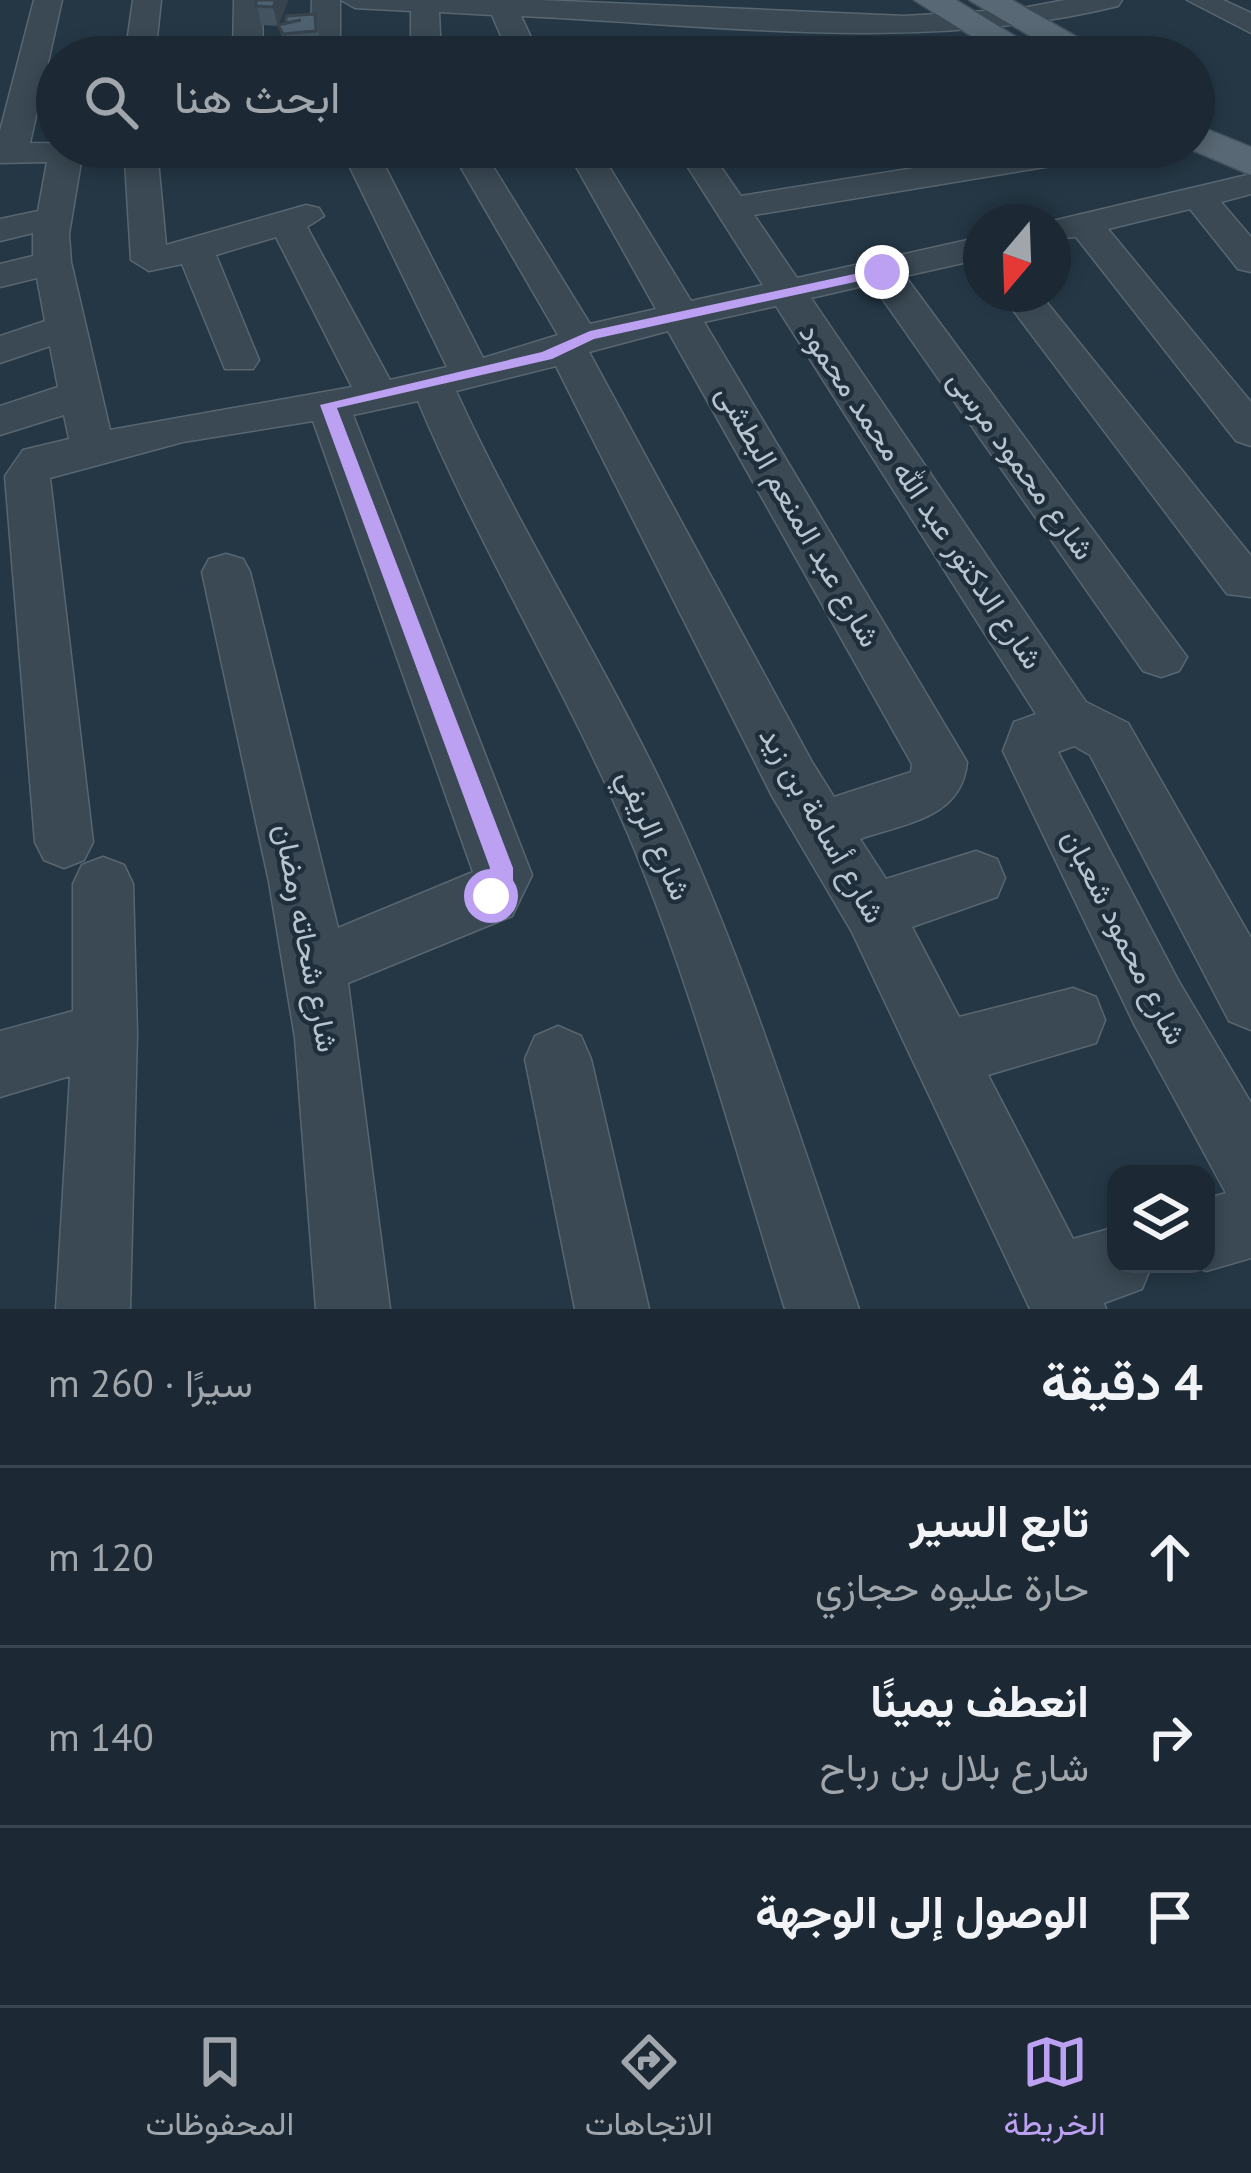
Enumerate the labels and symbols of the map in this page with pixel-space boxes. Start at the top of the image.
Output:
north arrow [963,204,1071,312]
route end [855,245,909,299]
street label: شارع الدكتور عبد الله محمد محمود [790,314,1053,677]
street label: شارع محمود مرسى [938,361,1104,568]
street label: شارع عبد المنعم البطشى [707,377,890,654]
street label: شارع أسامة بن زيد [750,719,895,930]
street label: شارع الريفي [604,763,702,908]
street label: شارع شحاته رمضان [264,820,349,1056]
street label: شارع محمود شعبان [1052,822,1197,1052]
route start [464,869,518,923]

